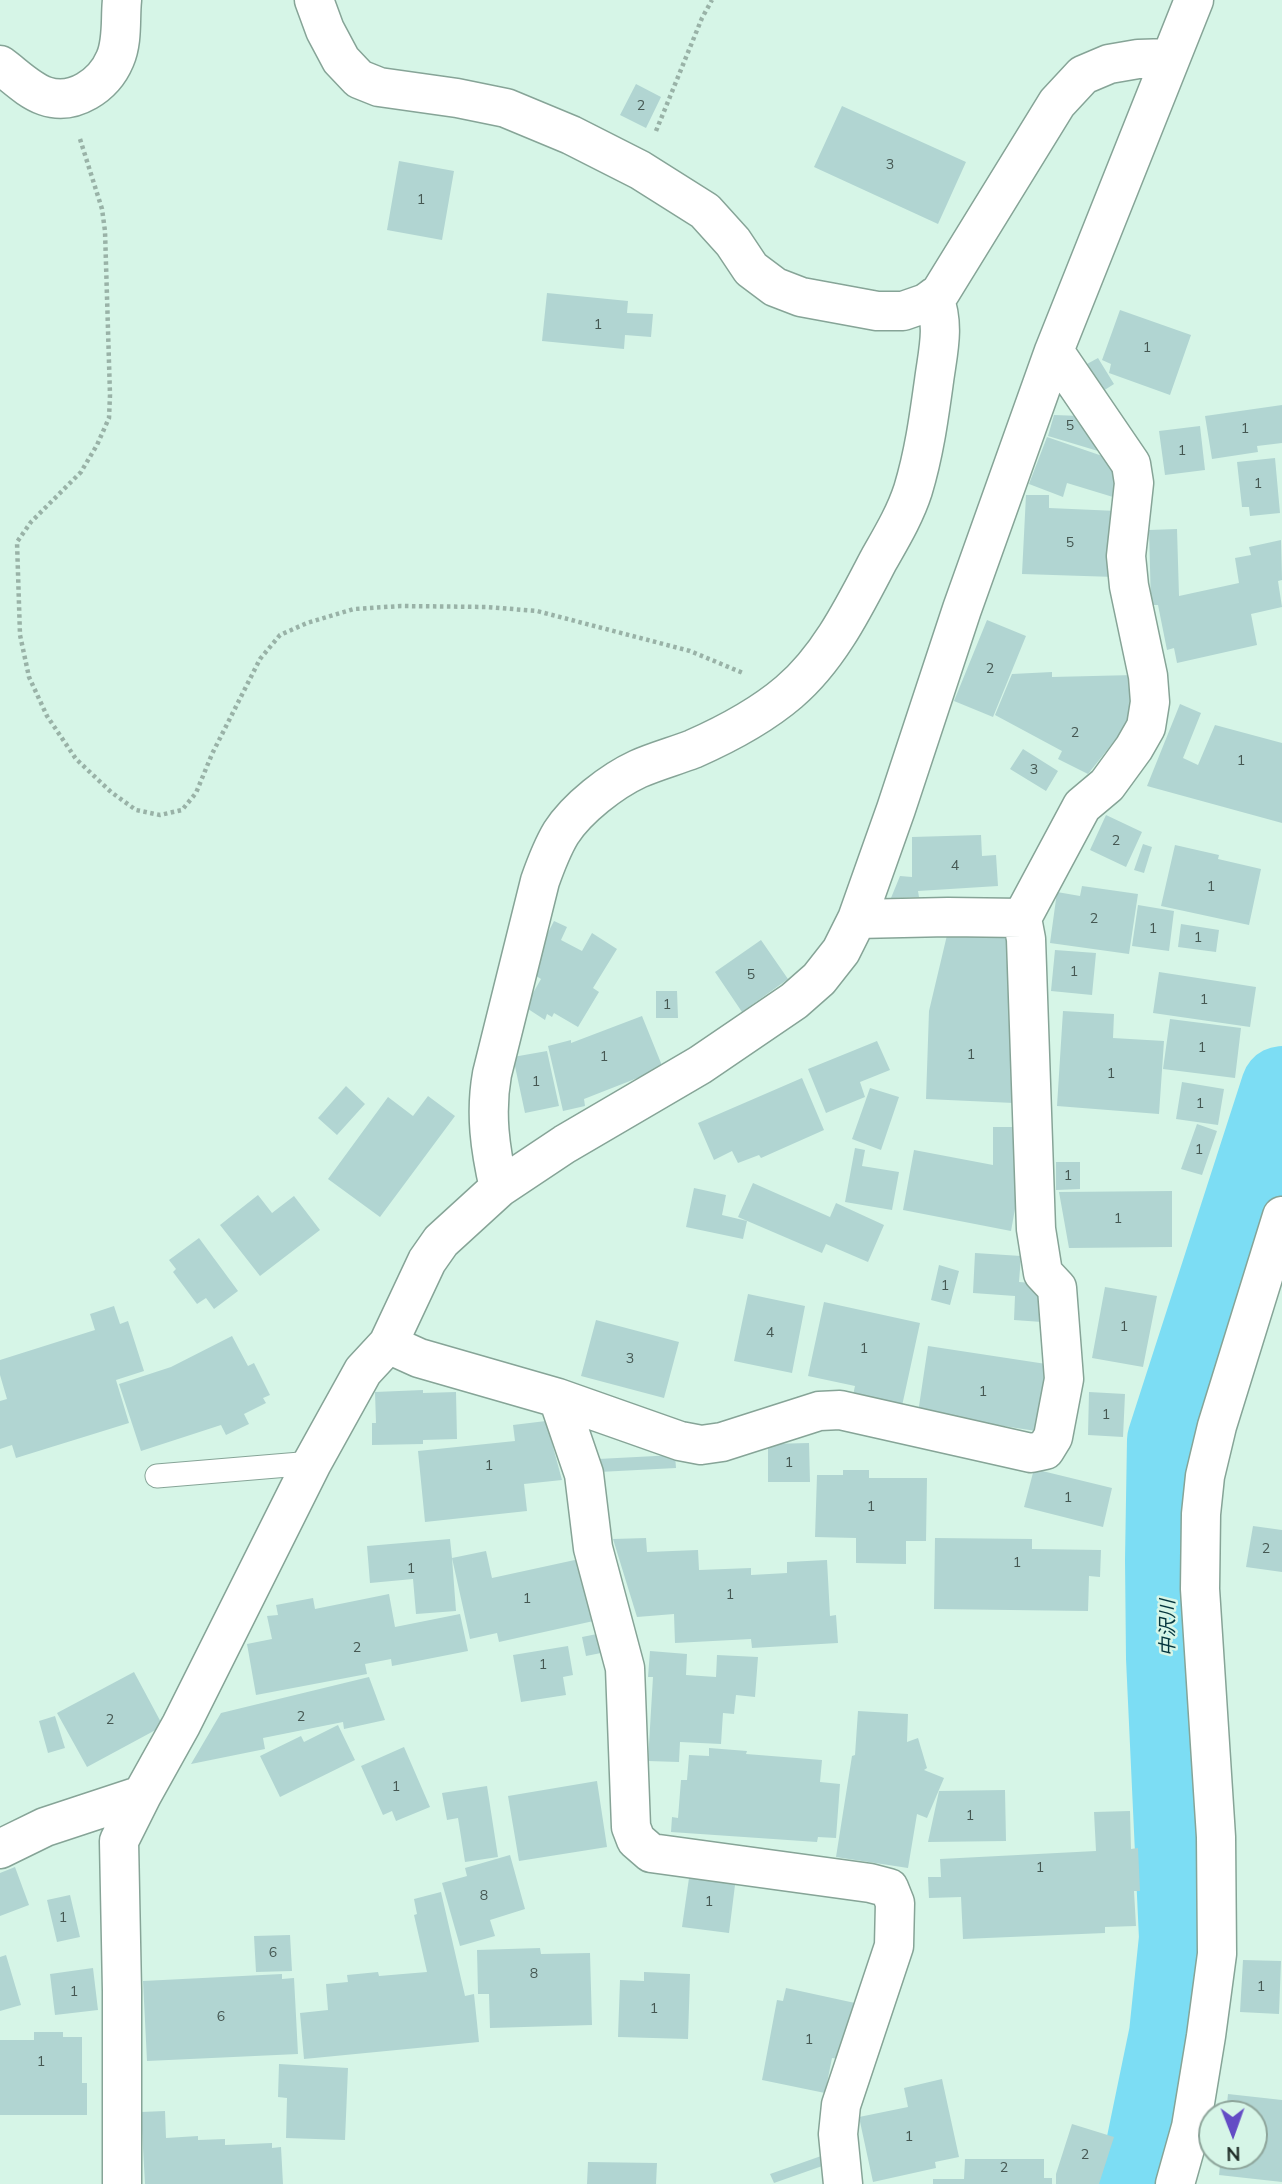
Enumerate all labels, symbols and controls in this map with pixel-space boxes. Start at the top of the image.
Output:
house number: 2 [637,98,645,114]
house number: 3 [886,157,894,173]
house number: 1 [417,192,425,208]
house number: 1 [594,317,602,333]
house number: 1 [1143,340,1151,356]
house number: 5 [1066,418,1074,434]
house number: 1 [1241,421,1249,437]
house number: 1 [1178,443,1186,459]
house number: 1 [1254,476,1262,492]
house number: 5 [1066,535,1074,551]
house number: 2 [986,661,994,677]
house number: 2 [1071,725,1079,741]
house number: 1 [1237,753,1245,769]
house number: 3 [1030,762,1038,778]
house number: 2 [1112,833,1120,849]
house number: 4 [951,858,959,874]
house number: 1 [1207,879,1215,895]
house number: 2 [1090,911,1098,927]
house number: 1 [1149,921,1157,937]
house number: 1 [1194,930,1202,946]
house number: 1 [1070,964,1078,980]
house number: 5 [747,967,755,983]
house number: 1 [1200,992,1208,1008]
house number: 1 [663,997,671,1013]
house number: 1 [1198,1040,1206,1056]
house number: 1 [967,1047,975,1063]
house number: 1 [600,1049,608,1065]
house number: 1 [1107,1066,1115,1082]
house number: 1 [532,1074,540,1090]
house number: 1 [1196,1096,1204,1112]
house number: 1 [1195,1142,1203,1158]
house number: 1 [1064,1168,1072,1184]
house number: 1 [1114,1211,1122,1227]
house number: 1 [941,1278,949,1294]
house number: 1 [1120,1319,1128,1335]
house number: 4 [766,1325,774,1341]
house number: 1 [860,1341,868,1357]
house number: 3 [626,1351,634,1367]
house number: 1 [979,1384,987,1400]
house number: 1 [1102,1407,1110,1423]
house number: 1 [785,1455,793,1471]
house number: 1 [485,1458,493,1474]
house number: 1 [1064,1490,1072,1506]
house number: 1 [867,1499,875,1515]
house number: 2 [1262,1541,1270,1557]
house number: 1 [1013,1555,1021,1571]
house number: 1 [407,1561,415,1577]
house number: 1 [726,1587,734,1603]
house number: 1 [523,1591,531,1607]
water label: 中沢川 [1157,1600,1179,1656]
house number: 2 [353,1640,361,1656]
house number: 1 [539,1657,547,1673]
house number: 2 [297,1709,305,1725]
house number: 2 [106,1712,114,1728]
house number: 1 [392,1779,400,1795]
house number: 1 [966,1808,974,1824]
house number: 1 [1036,1860,1044,1876]
house number: 8 [480,1888,488,1904]
house number: 1 [705,1894,713,1910]
house number: 1 [59,1910,67,1926]
house number: 6 [269,1945,277,1961]
house number: 8 [530,1966,538,1982]
house number: 1 [1257,1979,1265,1995]
house number: 1 [70,1984,78,2000]
house number: 1 [650,2001,658,2017]
house number: 6 [217,2009,225,2025]
house number: 1 [805,2032,813,2048]
house number: 1 [37,2054,45,2070]
north arrow [1198,2100,1268,2170]
house number: 1 [905,2129,913,2145]
text: N [1226,2142,1241,2166]
house number: 2 [1081,2147,1089,2163]
house number: 2 [1000,2160,1008,2176]

